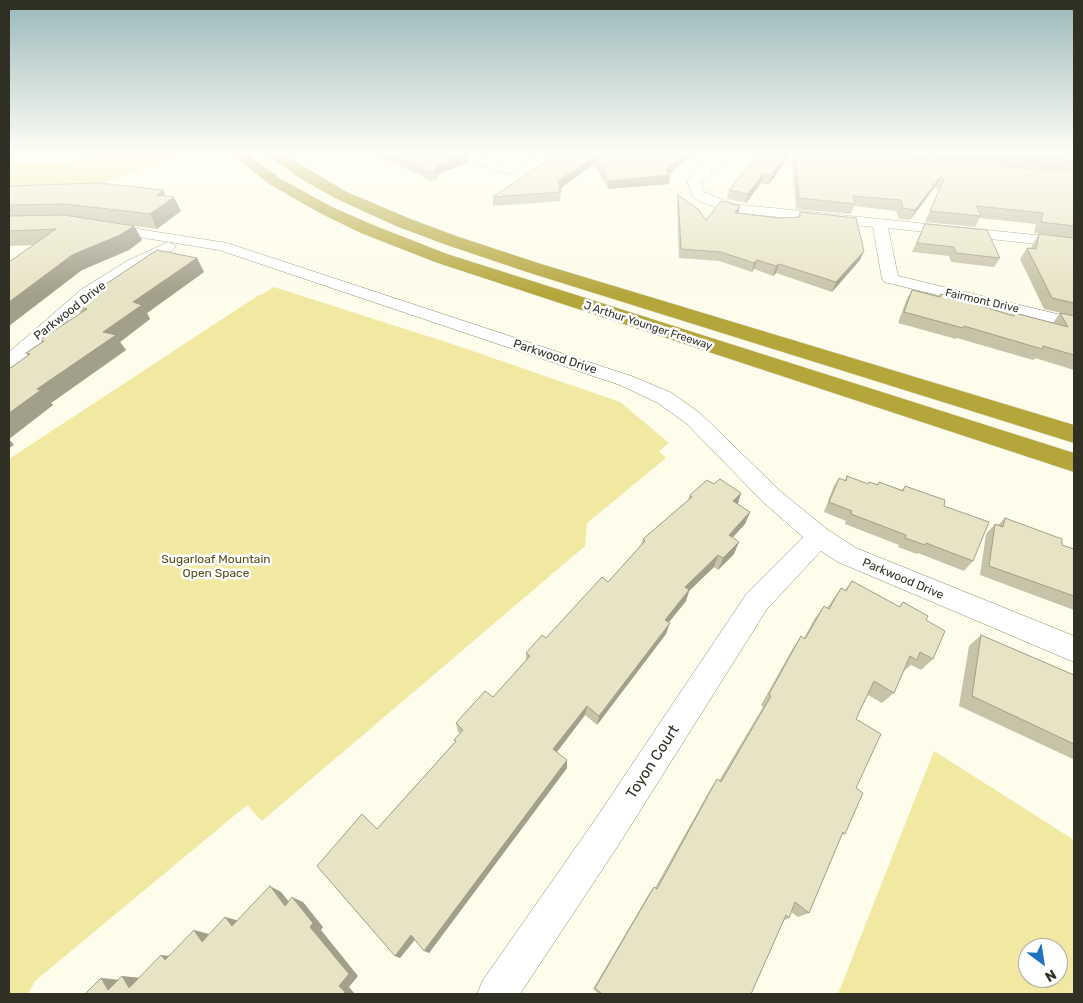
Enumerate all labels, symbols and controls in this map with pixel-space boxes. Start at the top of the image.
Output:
street label: Parkwood Drive [31,278,109,344]
street label: Fairmont Drive [944,286,1020,316]
street label: J Arthur Younger Freeway [582,299,714,353]
street label: Parkwood Drive [511,337,599,377]
park label: Sugarloaf Mountain Open Space [161,553,271,581]
street label: Parkwood Drive [860,555,946,603]
street label: Toyon Court [623,722,683,802]
north arrow [1018,938,1068,988]
text: N [1042,966,1059,985]

